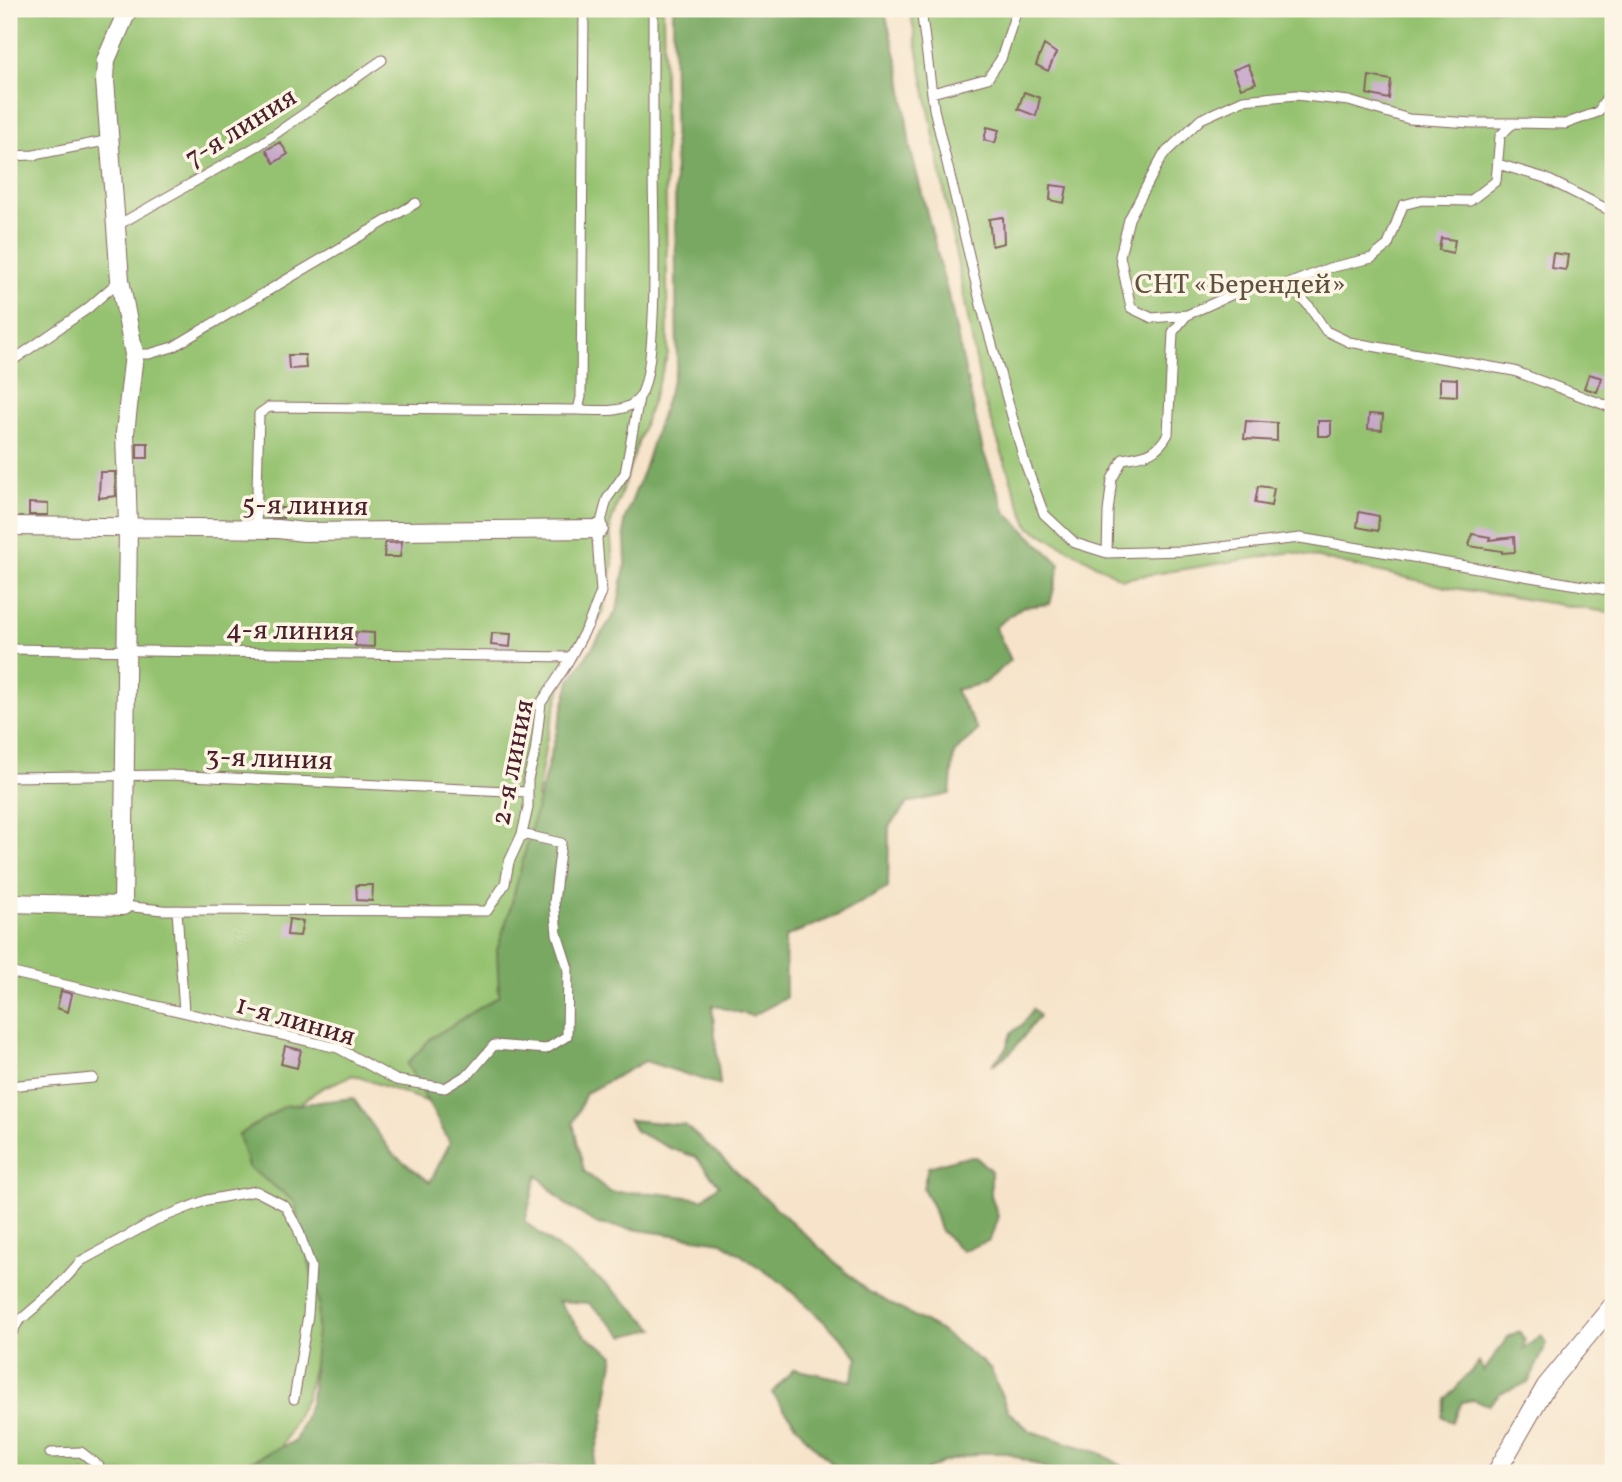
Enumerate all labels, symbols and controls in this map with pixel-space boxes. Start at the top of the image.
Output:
street label: 7-я линия [178,78,305,178]
park label: СНТ «Берендей» [1134,266,1346,305]
street label: 5-я линия [241,486,368,527]
street label: 4-я линия [225,611,355,652]
street label: 2-я линия [482,696,545,829]
street label: 3-я линия [205,738,333,781]
street label: 1-я линия [231,986,360,1057]

